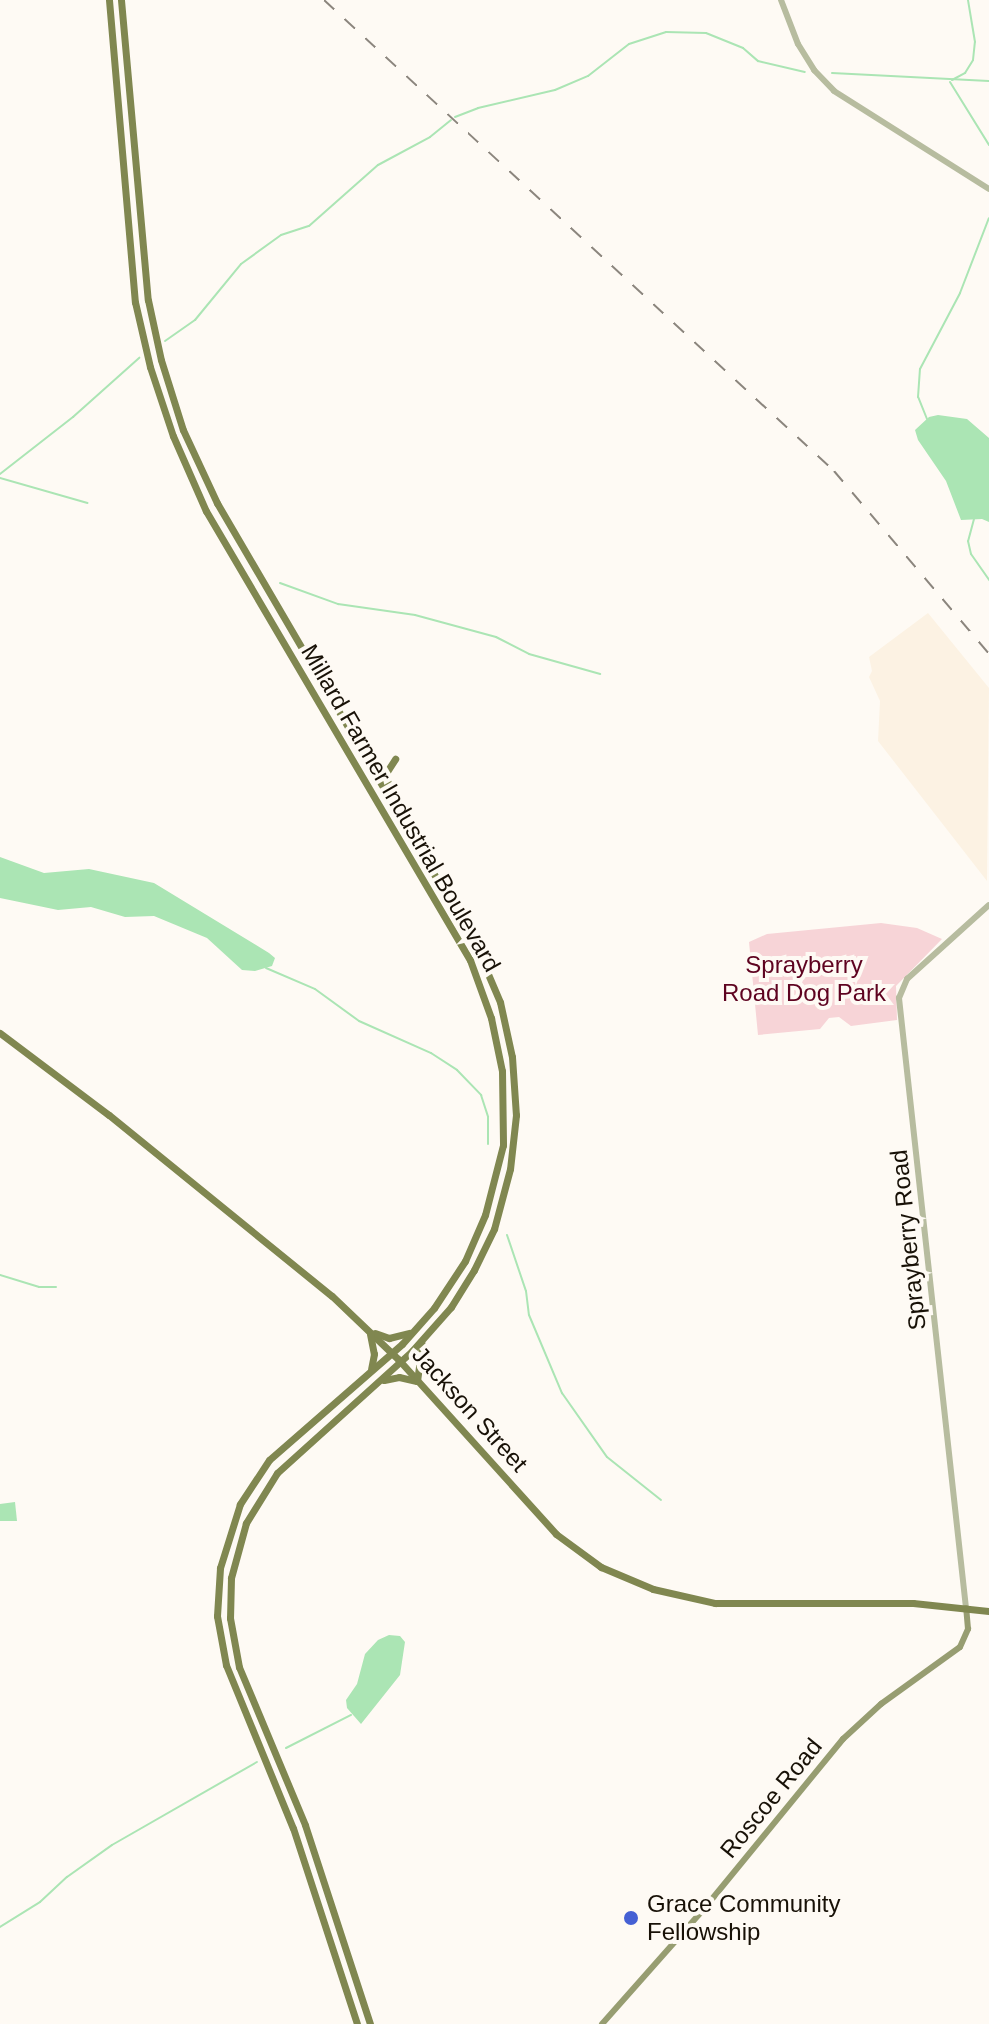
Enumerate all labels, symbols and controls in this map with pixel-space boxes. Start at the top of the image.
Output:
street label: Millard Farmer Industrial Boulevard [295,639,507,977]
park label: Sprayberry Road Dog Park [722,951,886,1007]
street label: Sprayberry Road [884,1148,932,1332]
street label: Jackson Street [406,1340,534,1478]
street label: Roscoe Road [714,1732,828,1864]
place label: Grace Community Fellowship [647,1890,840,1946]
marker: Grace Community Fellowship [622,1909,640,1927]

